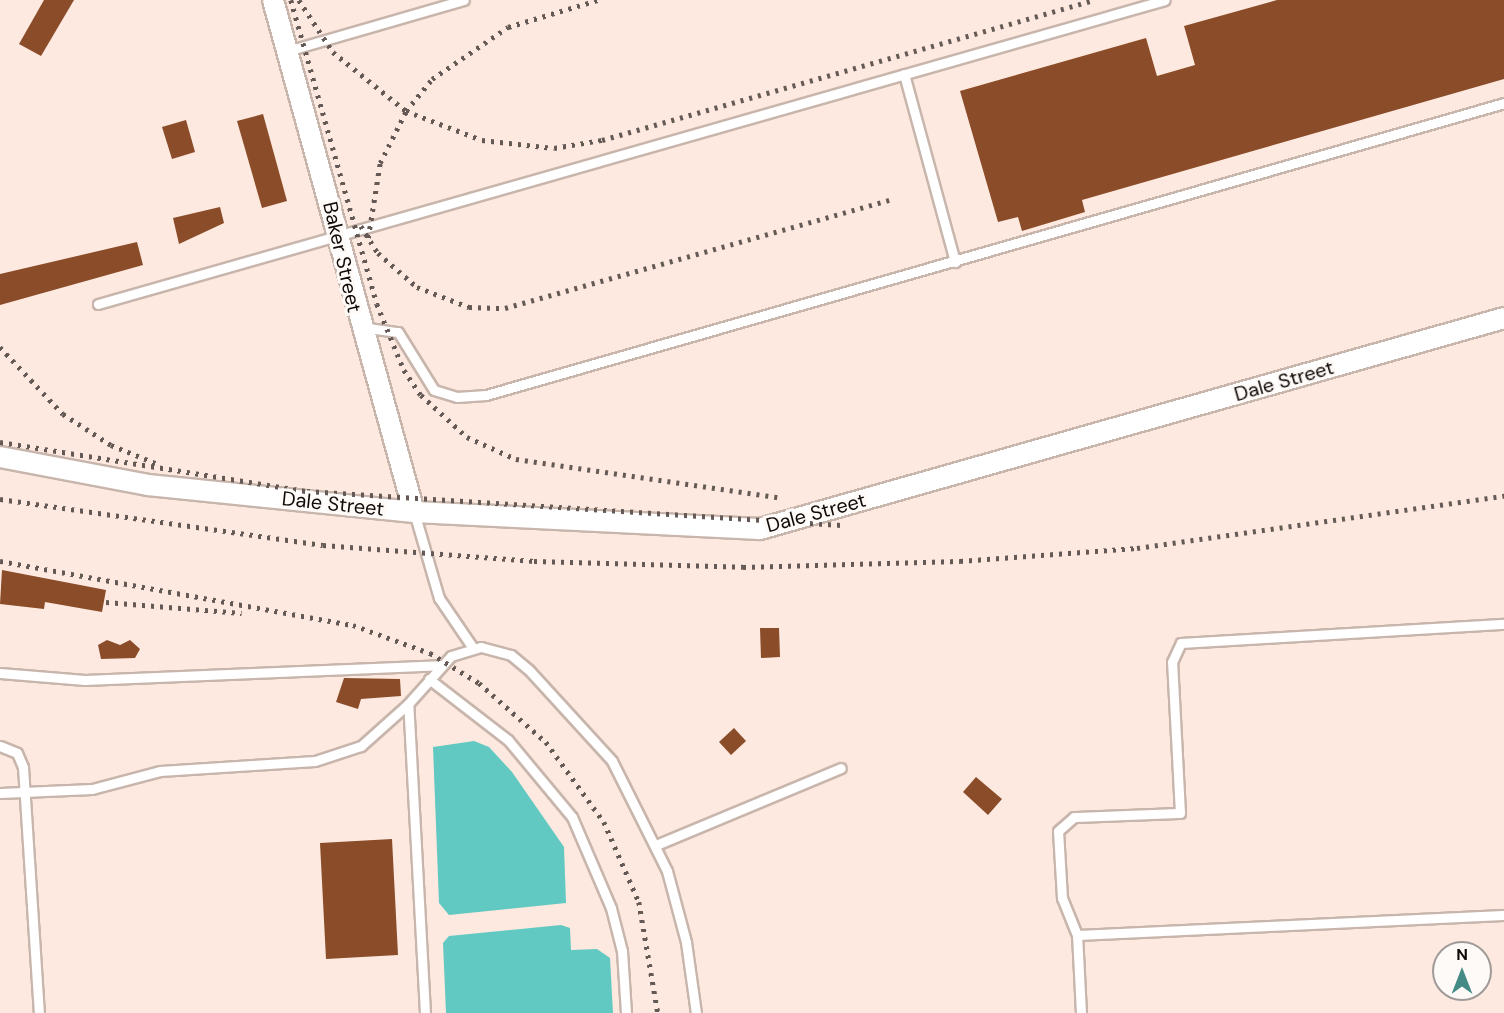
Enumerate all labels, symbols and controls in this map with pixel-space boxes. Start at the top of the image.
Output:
street label: Baker Street [318,199,366,315]
street label: Dale Street [1231,355,1337,407]
street label: Dale Street [281,487,385,521]
street label: Dale Street [763,488,869,538]
north arrow [1432,941,1492,1001]
text: N [1456,944,1468,965]

